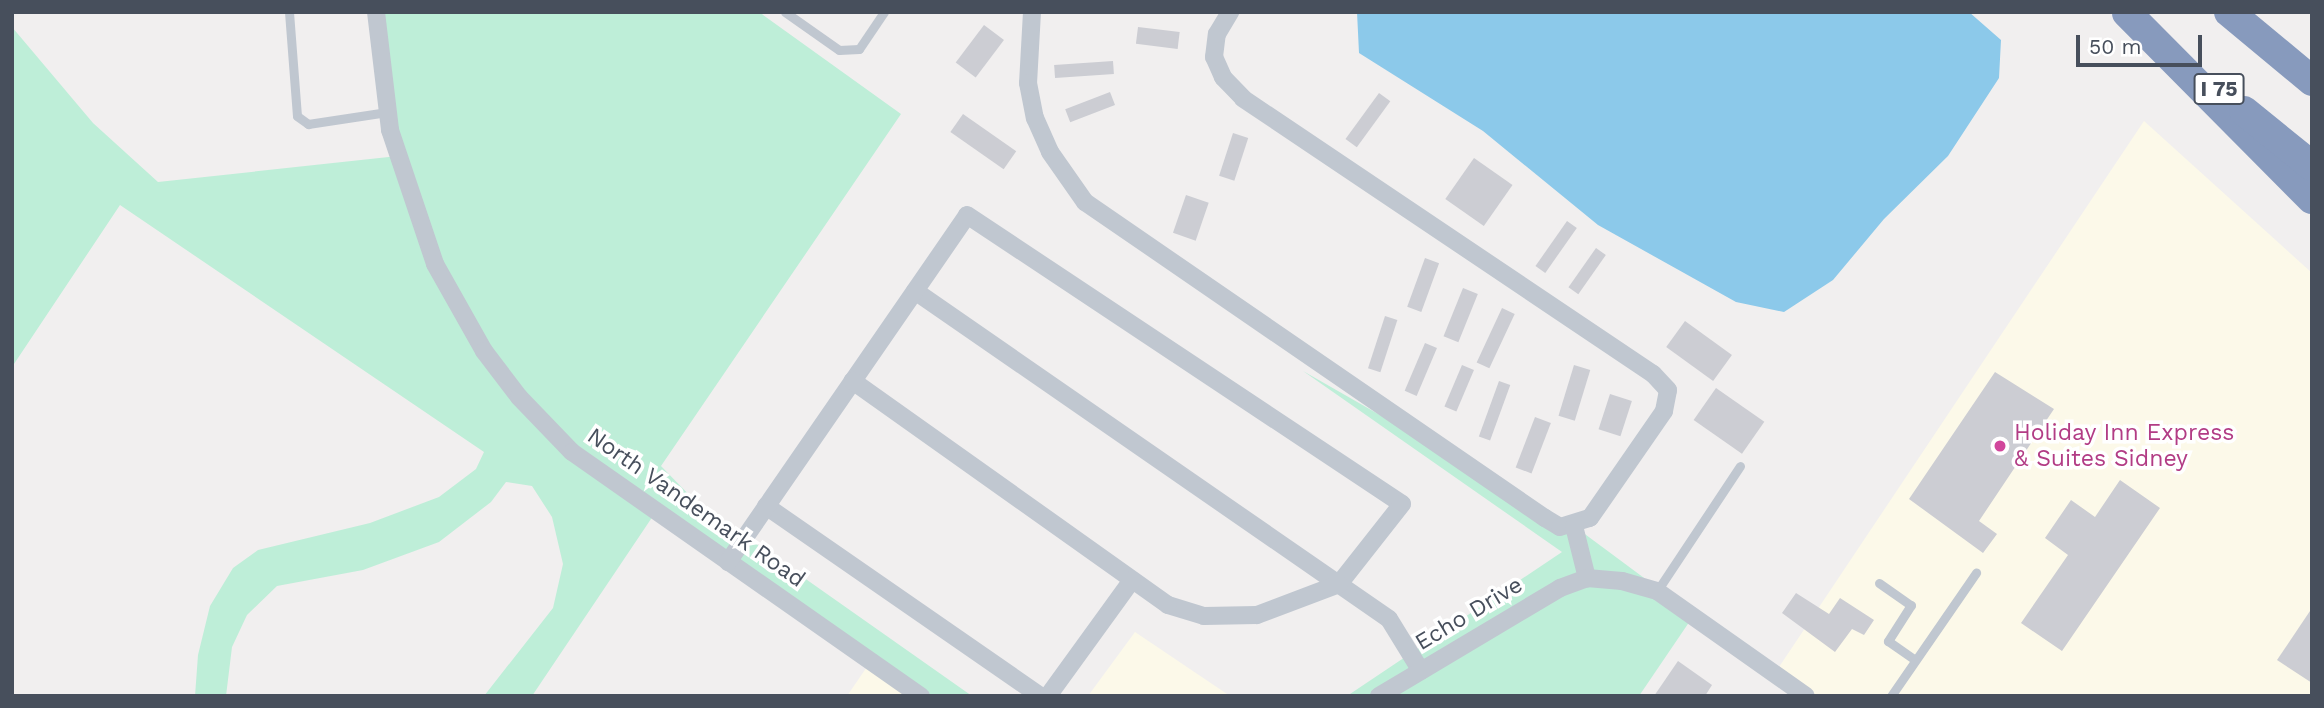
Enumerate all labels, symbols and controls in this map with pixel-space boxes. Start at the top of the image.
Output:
scale bar [2079,21,2205,65]
text: 50 m [2089,34,2141,59]
road number: I 75 [2193,72,2245,106]
place label: Holiday Inn Express & Suites Sidney [2014,419,2235,473]
street label: North Vandemark Road [581,422,811,594]
marker: Holiday Inn Express & Suites Sidney [1992,438,2008,454]
street label: Echo Drive [1410,571,1528,657]

